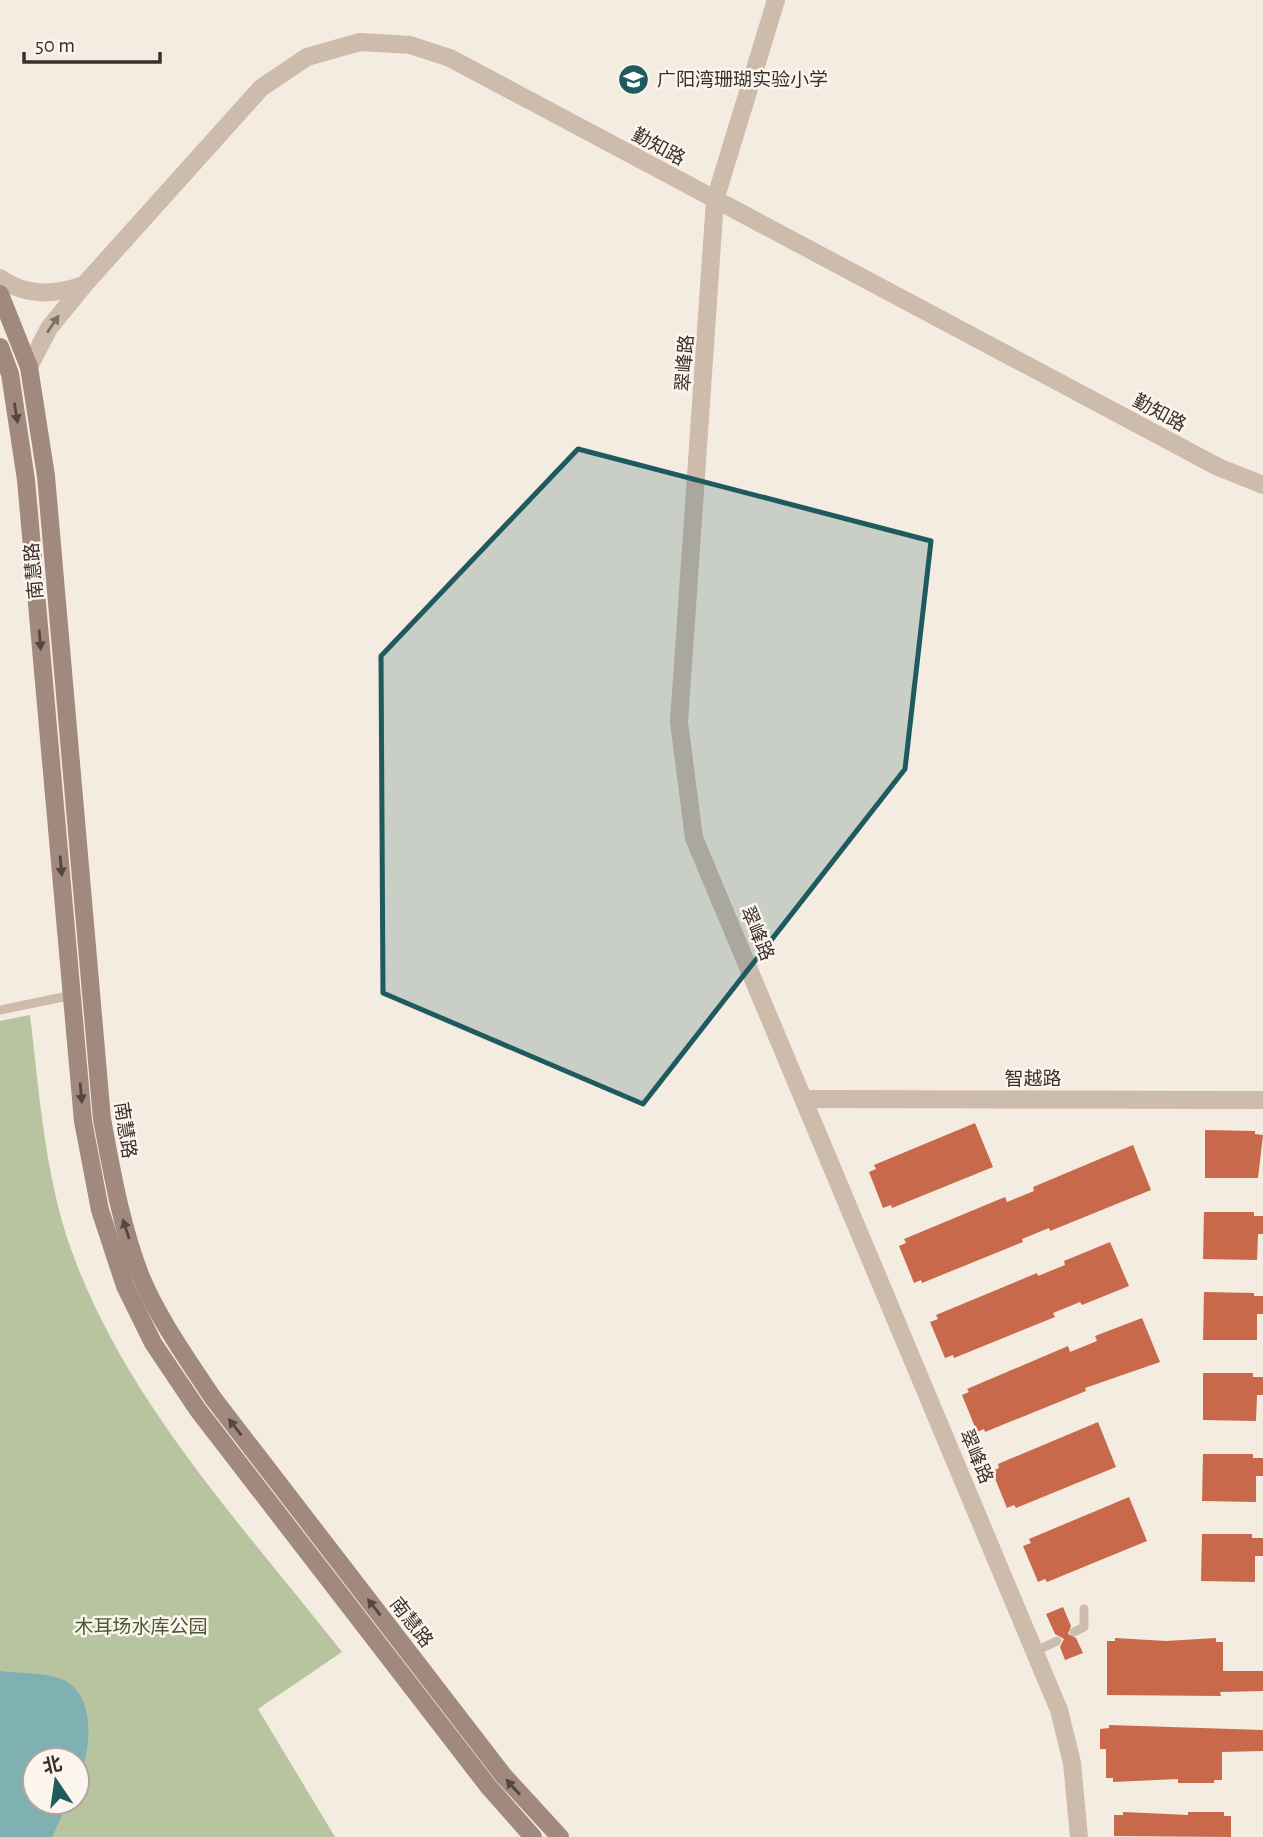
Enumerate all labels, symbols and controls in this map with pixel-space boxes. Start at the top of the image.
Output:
scale bar [24,21,161,65]
text: 50 m [35,35,75,56]
school or university icon: 广阳湾珊瑚实验小学 [617,62,651,96]
place label: 广阳湾珊瑚实验小学 [657,69,828,90]
street label: 勤知路 [629,125,688,169]
one-way arrow [46,315,60,333]
street label: 翠峰路 [672,334,697,392]
street label: 勤知路 [1130,391,1189,435]
one-way arrow [11,403,22,425]
street label: 南慧路 [22,542,46,600]
one-way arrow [35,629,46,651]
one-way arrow [56,855,67,877]
street label: 翠峰路 [737,903,778,964]
street label: 智越路 [1004,1069,1062,1089]
one-way arrow [76,1082,87,1104]
street label: 南慧路 [111,1100,139,1160]
one-way arrow [120,1218,131,1239]
one-way arrow [229,1418,243,1436]
street label: 翠峰路 [956,1426,997,1487]
street label: 南慧路 [386,1594,437,1651]
one-way arrow [367,1598,381,1616]
park label: 木耳场水库公园 [74,1617,208,1637]
north arrow [21,1746,91,1816]
text: 北 [41,1754,64,1777]
one-way arrow [506,1779,522,1796]

